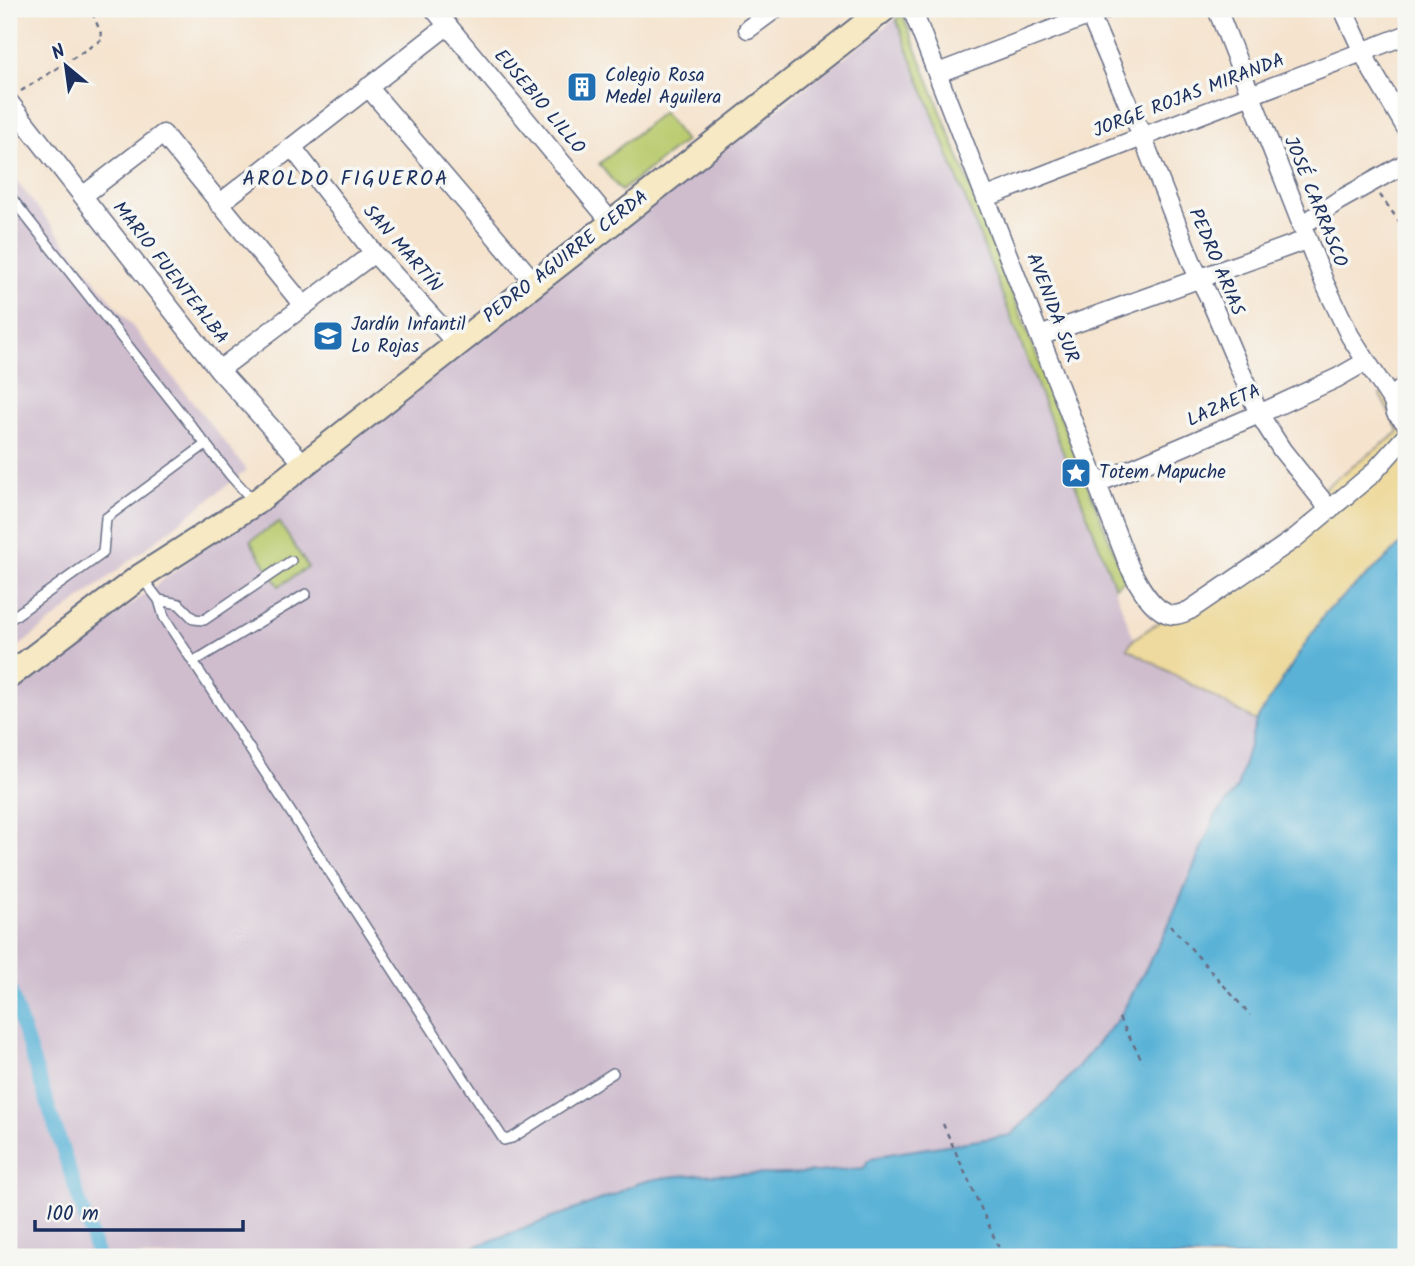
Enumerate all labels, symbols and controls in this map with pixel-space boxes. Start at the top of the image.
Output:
north arrow [32,32,102,102]
text: N [46,37,71,69]
street label: EUSEBIO LILLO [486,43,592,162]
street label: JORGE ROJAS MIRANDA [1089,46,1289,146]
place label: Colegio Rosa Medel Aguilera [605,61,722,113]
building icon: Colegio Rosa Medel Aguilera [565,70,599,104]
street label: JOSÉ CARRASCO [1275,132,1355,272]
district label: AROLDO FIGUEROA [242,163,450,196]
street label: PEDRO AGUIRRE CERDA [477,183,655,331]
street label: MARIO FUENTEALBA [104,195,236,351]
street label: SAN MARTÍN [355,198,449,300]
street label: PEDRO ARIAS [1180,204,1252,320]
street label: AVENIDA SUR [1017,249,1087,367]
place label: Jardín Infantil Lo Rojas [351,310,466,362]
school or university icon: Jardín Infantil Lo Rojas [311,319,345,353]
street label: LAZAETA [1182,376,1266,436]
place icon: Totem Mapuche [1059,456,1093,490]
place label: Totem Mapuche [1099,458,1226,488]
scale bar [35,1189,243,1233]
text: 100 m [46,1198,99,1231]

